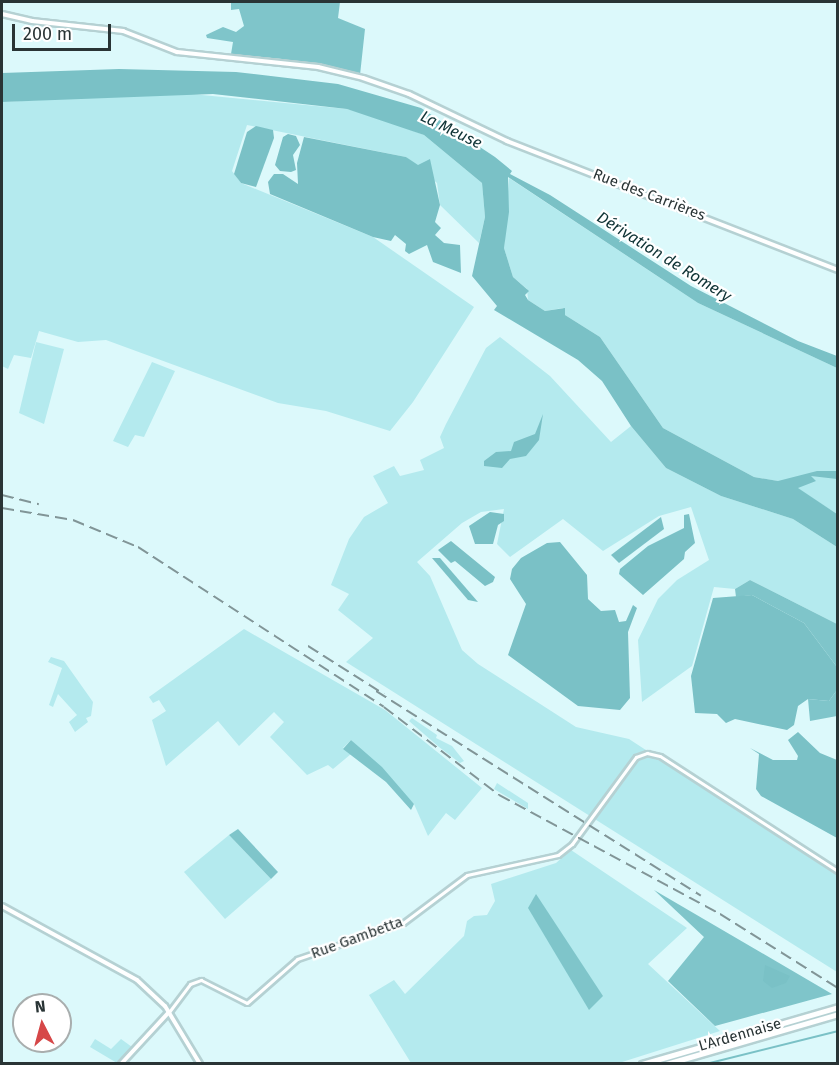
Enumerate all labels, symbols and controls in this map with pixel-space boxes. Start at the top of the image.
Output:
scale bar [15,12,114,50]
text: 200 m [23,23,72,45]
water label: La Meuse [417,107,485,153]
street label: Rue des Carrières [590,165,708,225]
water label: Dérivation de Romery [593,208,735,306]
street label: Rue Gambetta [309,913,405,963]
north arrow [12,993,72,1053]
text: N [34,997,47,1017]
street label: L'Ardennaise [697,1015,783,1055]

